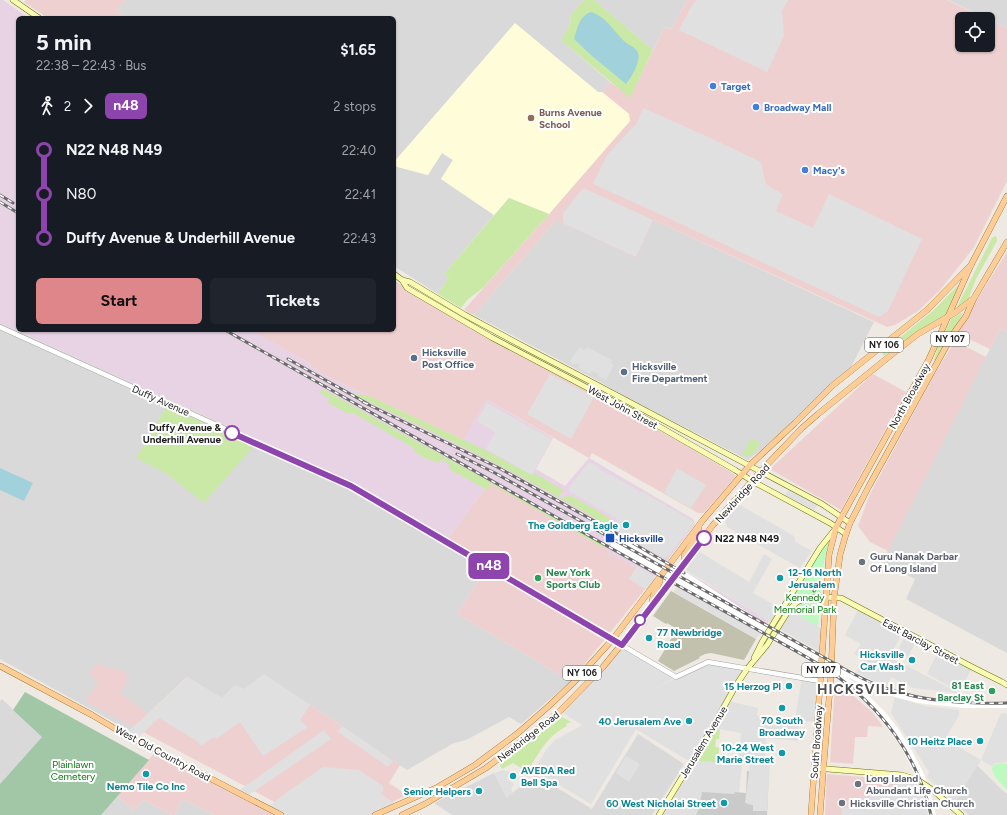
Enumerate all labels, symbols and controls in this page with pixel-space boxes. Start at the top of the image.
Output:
map controls [955,12,995,52]
button: locate [955,12,995,52]
text: 5 min [36,29,91,56]
text: $1.65 [340,41,376,59]
text: 22:38 – 22:43 · Bus [36,58,146,73]
place label: Target [721,80,751,93]
marker: Target [708,81,718,91]
icon: walk [36,95,58,117]
icon: forward [77,95,99,117]
text: n48 [113,97,139,114]
text: 2 [64,99,71,114]
text: 2 stops [333,99,376,114]
place label: Broadway Mall [764,101,831,114]
marker: Broadway Mall [751,102,761,112]
place label: Burns Avenue School [539,106,602,131]
marker: Burns Avenue School [526,113,536,123]
text: N22 N48 N49 [66,141,162,159]
text: 22:40 [342,143,376,158]
place label: Macy's [813,164,845,177]
marker: Macy's [800,165,810,175]
text: N80 [66,185,96,203]
text: 22:41 [345,187,376,202]
text: Duffy Avenue & Underhill Avenue [66,229,295,247]
text: 22:43 [343,231,376,246]
button: Start [36,278,202,324]
button: Tickets [210,278,376,324]
road number: NY 107 [931,332,969,346]
road number: NY 106 [865,338,903,352]
place label: Hicksville Post Office [422,346,475,371]
marker: Hicksville Post Office [409,353,419,363]
place label: Hicksville Fire Department [632,360,708,385]
street label: North Broadway [886,361,933,431]
marker: Hicksville Fire Department [619,367,629,377]
street label: Duffy Avenue [130,382,192,419]
street label: West John Street [585,383,660,432]
place label: Duffy Avenue & Underhill Avenue [143,421,222,446]
marker: Duffy Avenue & Underhill Avenue [224,425,240,441]
street label: Newbridge Road [712,461,772,526]
place label: The Goldberg Eagle [528,519,618,532]
marker: The Goldberg Eagle [621,520,631,530]
marker: N22 N48 N49 [696,530,712,546]
marker: Hicksville [604,532,616,544]
place label: Hicksville [619,532,664,545]
place label: N22 N48 N49 [715,532,779,545]
place label: Guru Nanak Darbar Of Long Island [870,550,958,575]
line badge: n48 [466,553,512,579]
text: n48 [476,557,502,574]
marker: Guru Nanak Darbar Of Long Island [857,557,867,567]
place label: New York Sports Club [546,566,600,591]
place label: 12-16 North Jerusalem [788,566,842,591]
marker: New York Sports Club [533,573,543,583]
marker: 12-16 North Jerusalem [775,573,785,583]
park label: Kennedy Memorial Park [774,591,837,616]
unlabelled marker [634,614,646,626]
street label: East Barclay Street [880,616,961,667]
place label: 77 Newbridge Road [657,626,722,651]
marker: 77 Newbridge Road [644,633,654,643]
place label: Hicksville Car Wash [860,648,904,673]
marker: Hicksville Car Wash [907,655,917,665]
road number: NY 107 [802,663,840,677]
road number: NY 106 [563,666,601,680]
place label: 81 East Barclay St [937,679,984,704]
place label: 15 Herzog Pl [724,680,781,693]
marker: 15 Herzog Pl [784,681,794,691]
district label: HICKSVILLE [817,681,907,698]
marker: 81 East Barclay St [987,686,997,696]
street label: Jerusalem Avenue [677,703,730,781]
marker: 70 South Broadway [777,703,787,713]
street label: South Broadway [807,704,826,779]
street label: Newbridge Road [495,708,562,765]
place label: 70 South Broadway [759,714,805,739]
place label: 40 Jerusalem Ave [599,715,681,728]
marker: 40 Jerusalem Ave [684,716,694,726]
street label: West Old Country Road [113,723,213,784]
place label: 10 Heitz Place [907,735,972,748]
marker: 10 Heitz Place [975,736,985,746]
place label: 10-24 West Marie Street [717,741,774,766]
marker: 10-24 West Marie Street [777,748,787,758]
park label: Plainlawn Cemetery [51,758,96,783]
place label: AVEDA Red Bell Spa [521,764,575,789]
marker: Nemo Tile Co Inc [141,769,151,779]
marker: AVEDA Red Bell Spa [508,771,518,781]
place label: Long Island Abundant Life Church [866,772,967,797]
marker: Long Island Abundant Life Church [853,779,863,789]
place label: Nemo Tile Co Inc [107,780,186,793]
place label: Senior Helpers [404,785,471,798]
marker: Senior Helpers [474,786,484,796]
place label: 60 West Nicholai Street [606,797,716,810]
place label: Hicksville Christian Church [850,797,975,810]
marker: 60 West Nicholai Street [719,798,729,808]
marker: Hicksville Christian Church [837,798,847,808]

